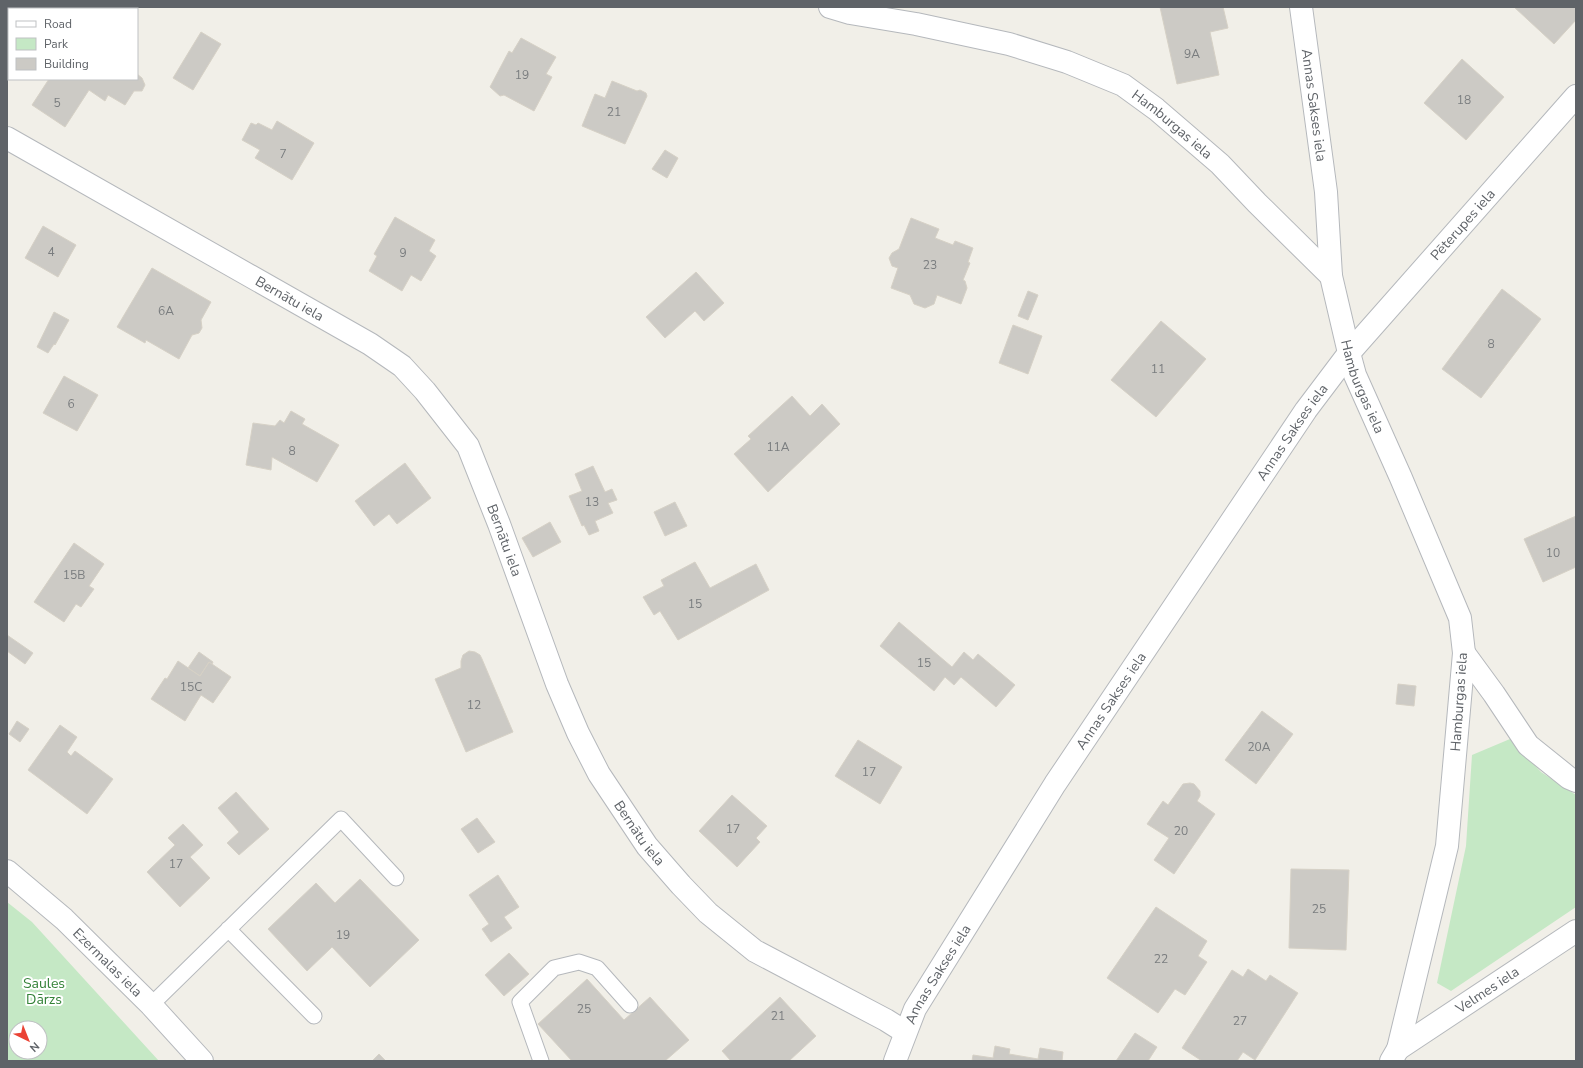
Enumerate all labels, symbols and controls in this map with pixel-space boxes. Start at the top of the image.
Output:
legend [8,8,138,80]
text: Road [44,16,72,32]
text: Park [44,36,69,52]
house number: 9A [1184,46,1200,62]
street label: Annas Sakses iela [1297,48,1331,163]
text: Building [44,56,89,72]
house number: 19 [515,67,529,83]
street label: Hamburgas iela [1128,85,1217,163]
house number: 18 [1457,92,1471,108]
house number: 5 [53,95,61,111]
house number: 21 [607,104,621,120]
house number: 7 [279,146,287,162]
street label: Pēterupes iela [1426,185,1499,264]
house number: 4 [47,244,55,260]
house number: 9 [399,245,407,261]
house number: 23 [923,257,937,273]
street label: Bernātu iela [252,271,327,325]
house number: 6A [158,303,174,319]
house number: 8 [1487,336,1495,352]
street label: Hamburgas iela [1337,338,1389,436]
house number: 11 [1151,361,1165,377]
street label: Annas Sakses iela [1252,380,1332,484]
house number: 6 [67,396,75,412]
house number: 11A [766,439,790,455]
house number: 8 [288,443,296,459]
house number: 13 [585,494,599,510]
street label: Bernātu iela [482,501,527,579]
house number: 10 [1546,545,1560,561]
house number: 15B [63,567,85,583]
house number: 15 [688,596,702,612]
street label: Annas Sakses iela [1071,648,1150,753]
street label: Hamburgas iela [1446,652,1472,752]
house number: 15 [917,655,931,671]
house number: 15C [180,679,202,695]
house number: 12 [467,697,481,713]
house number: 20A [1247,739,1271,755]
house number: 17 [862,764,876,780]
street label: Bernātu iela [610,797,669,870]
house number: 17 [726,821,740,837]
house number: 20 [1174,823,1188,839]
house number: 17 [169,856,183,872]
house number: 25 [1312,901,1326,917]
street label: Annas Sakses iela [901,921,975,1027]
street label: Ezermalas iela [69,924,147,1001]
house number: 19 [336,927,350,943]
house number: 22 [1154,951,1168,967]
street label: Velmes iela [1451,962,1523,1018]
park label: Saules Dārzs [23,974,65,1009]
house number: 25 [577,1001,591,1017]
house number: 21 [771,1008,785,1024]
house number: 27 [1233,1013,1247,1029]
north arrow [8,1020,48,1060]
text: N [26,1039,43,1055]

